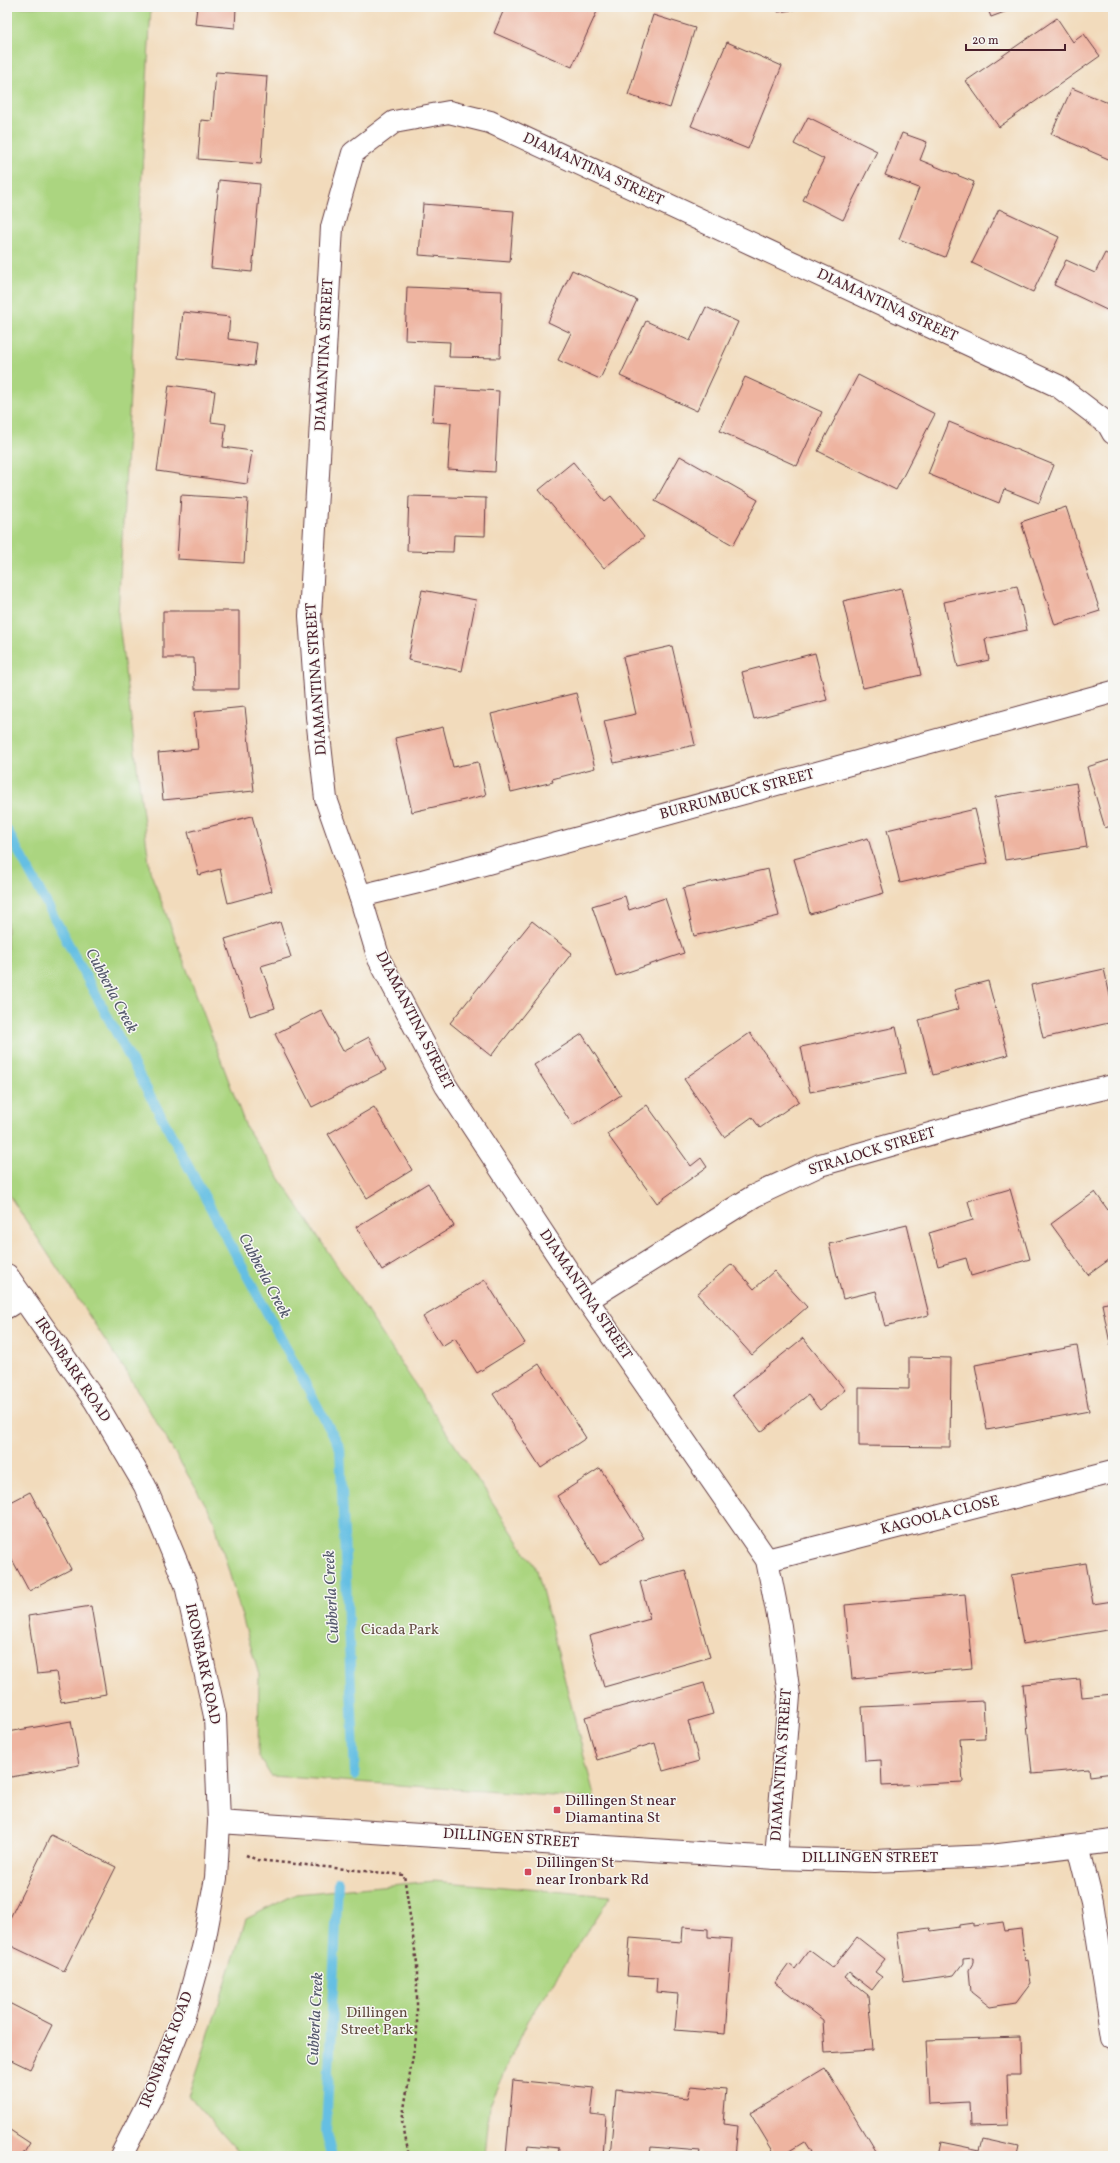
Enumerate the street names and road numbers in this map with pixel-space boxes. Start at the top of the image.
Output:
street label: DIAMANTINA STREET [519,128,667,212]
street label: DIAMANTINA STREET [813,264,961,348]
street label: DIAMANTINA STREET [311,278,340,432]
street label: DIAMANTINA STREET [301,602,333,756]
street label: BURRUMBUCK STREET [657,764,817,826]
street label: DIAMANTINA STREET [370,948,458,1094]
street label: STRALOCK STREET [806,1123,938,1181]
street label: DIAMANTINA STREET [533,1226,637,1365]
street label: IRONBARK ROAD [29,1313,115,1427]
street label: KAGOOLA CLOSE [878,1491,1002,1541]
street label: IRONBARK ROAD [179,1602,225,1726]
street label: DIAMANTINA STREET [766,1688,798,1842]
street label: DILLINGEN STREET [442,1824,580,1854]
street label: DILLINGEN STREET [802,1848,938,1869]
street label: IRONBARK ROAD [135,1989,199,2111]

